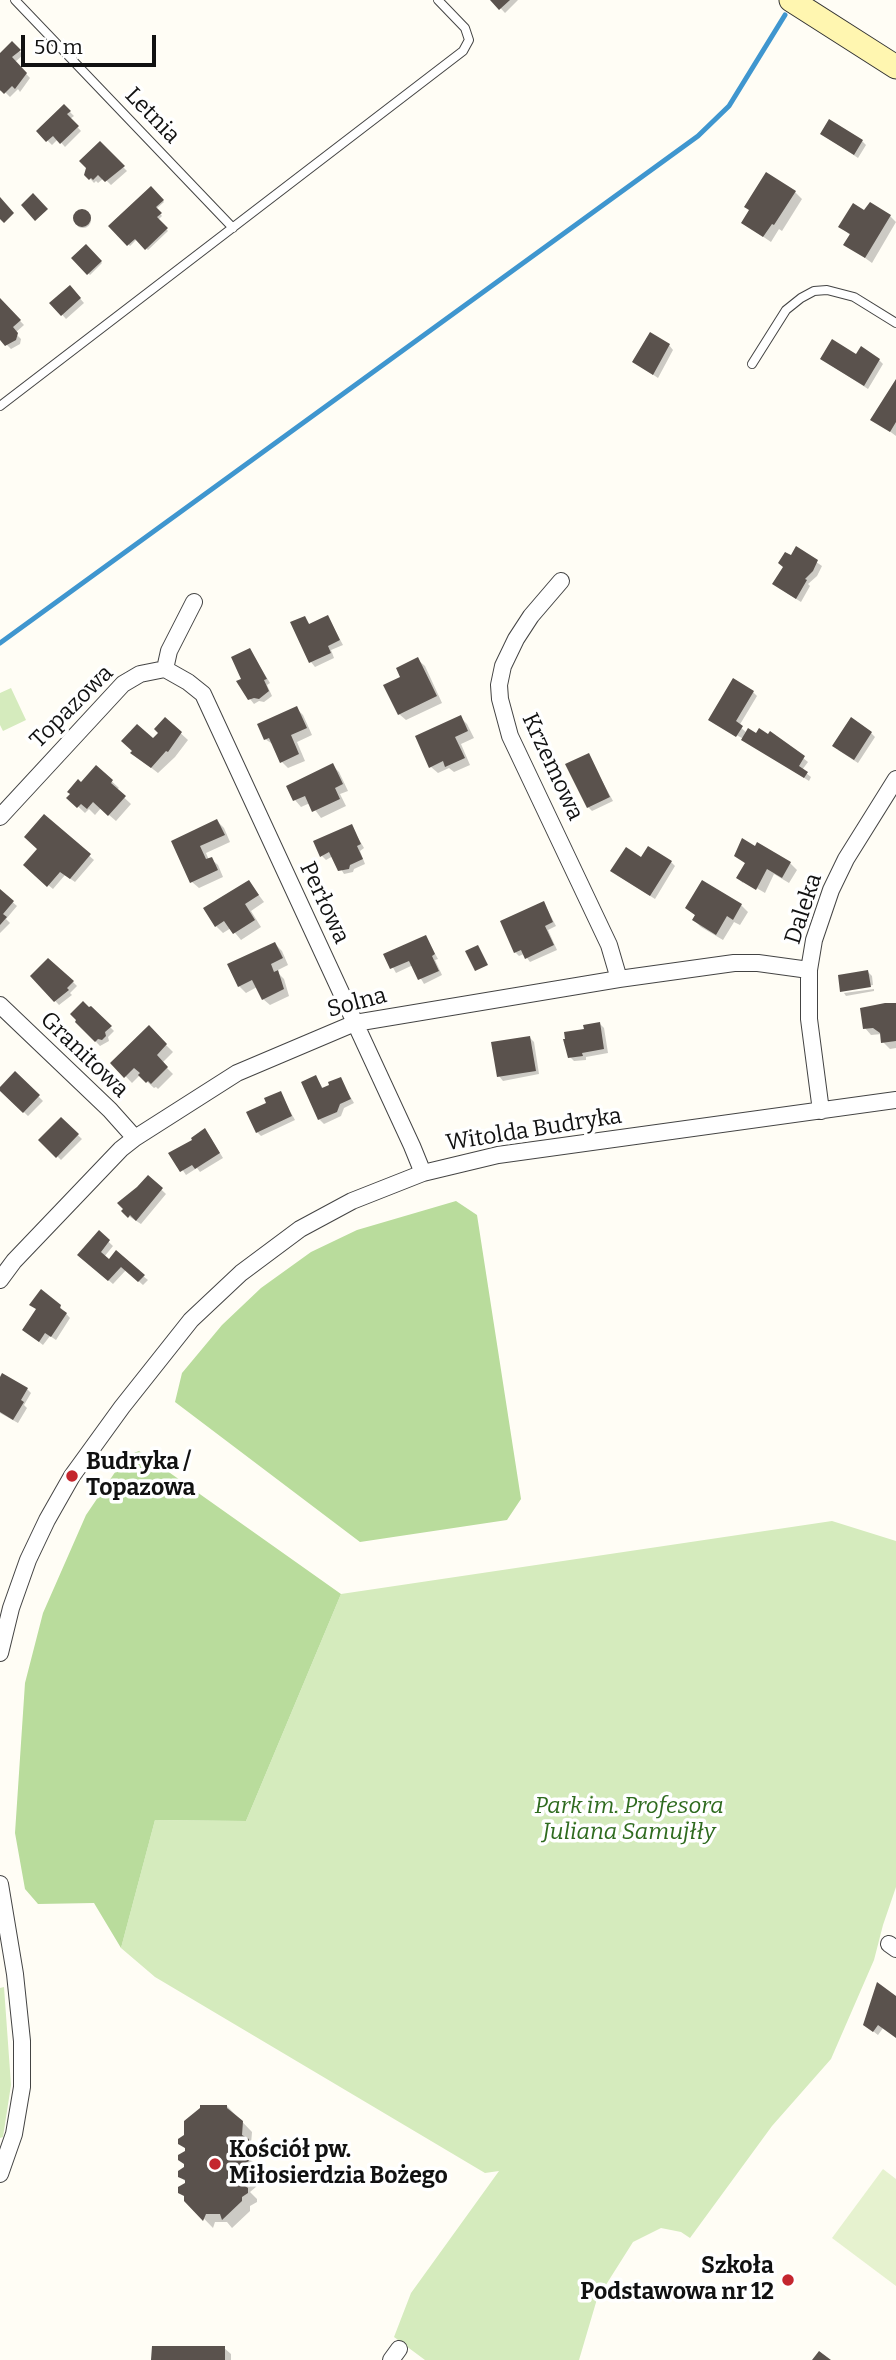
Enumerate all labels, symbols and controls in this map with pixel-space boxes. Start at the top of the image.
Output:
scale bar [24,21,159,65]
text: 50 m [34,34,83,60]
street label: Letnia [119,82,185,150]
street label: Topazowa [25,660,119,754]
street label: Krzemowa [515,709,589,825]
street label: Perłowa [293,858,355,948]
street label: Daleka [780,870,828,948]
street label: Solna [324,982,390,1024]
street label: Granitowa [34,1006,134,1104]
street label: Witolda Budryka [444,1102,624,1158]
place label: Budryka / Topazowa [86,1449,195,1503]
marker: Budryka / Topazowa [64,1468,80,1484]
park label: Park im. Profesora Juliana Samujłły [534,1793,724,1847]
place label: Kościół pw. Miłosierdzia Bożego [229,2137,448,2191]
marker: Kościół pw. Miłosierdzia Bożego [207,2156,223,2172]
place label: Szkoła Podstawowa nr 12 [580,2253,774,2307]
marker: Szkoła Podstawowa nr 12 [780,2272,796,2288]

